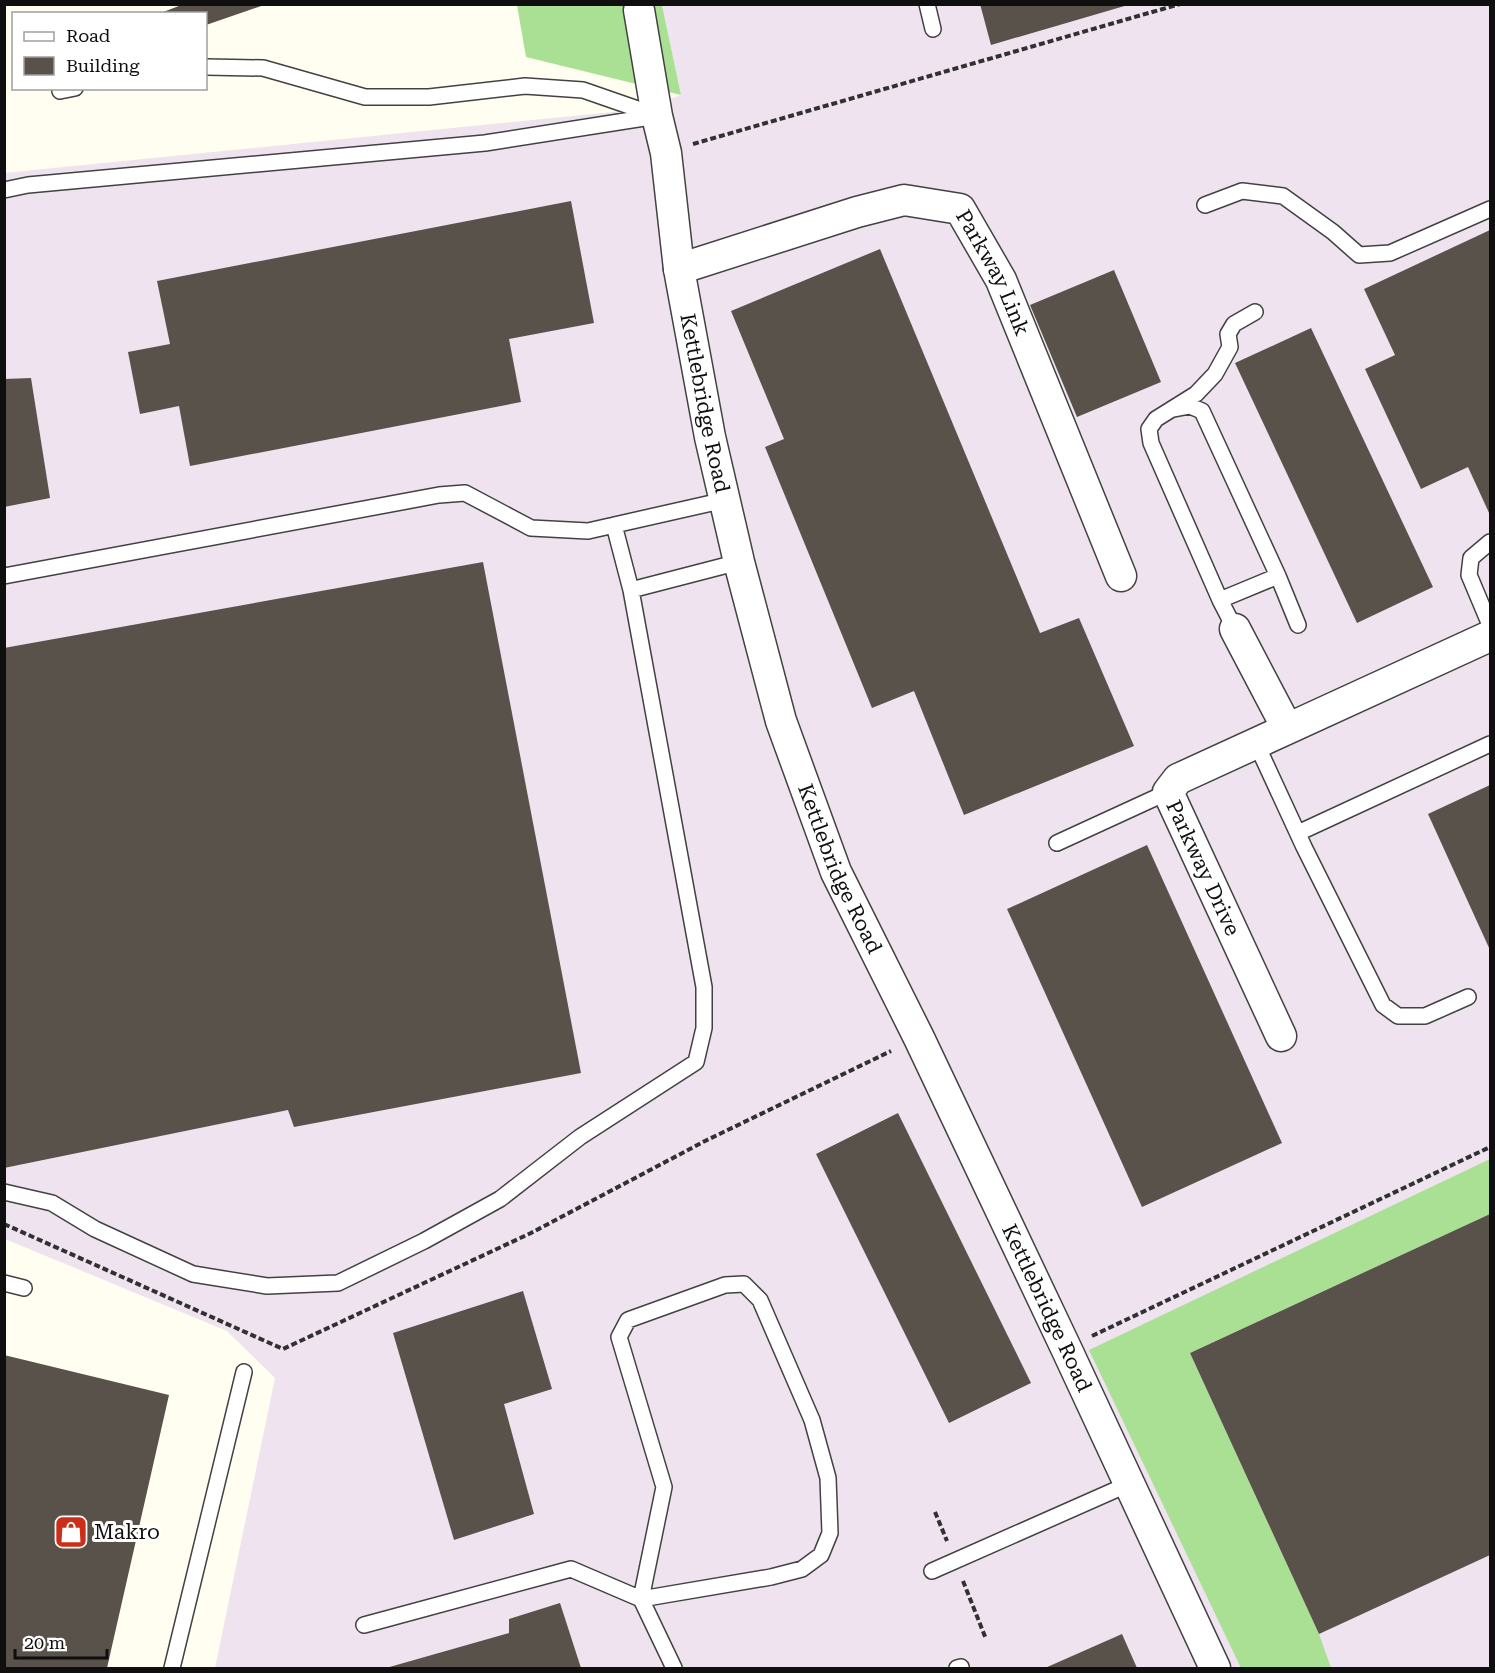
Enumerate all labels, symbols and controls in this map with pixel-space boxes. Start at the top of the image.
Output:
legend [12,12,207,90]
text: Road [66,25,111,46]
text: Building [66,55,140,76]
street label: Parkway Link [951,205,1034,339]
street label: Kettlebridge Road [675,312,735,496]
street label: Kettlebridge Road [793,781,887,958]
street label: Parkway Drive [1161,797,1245,939]
street label: Kettlebridge Road [997,1220,1097,1396]
shop icon: Makro [53,1514,89,1550]
place label: Makro [94,1520,160,1544]
scale bar [15,1622,106,1660]
text: 20 m [24,1632,65,1653]

